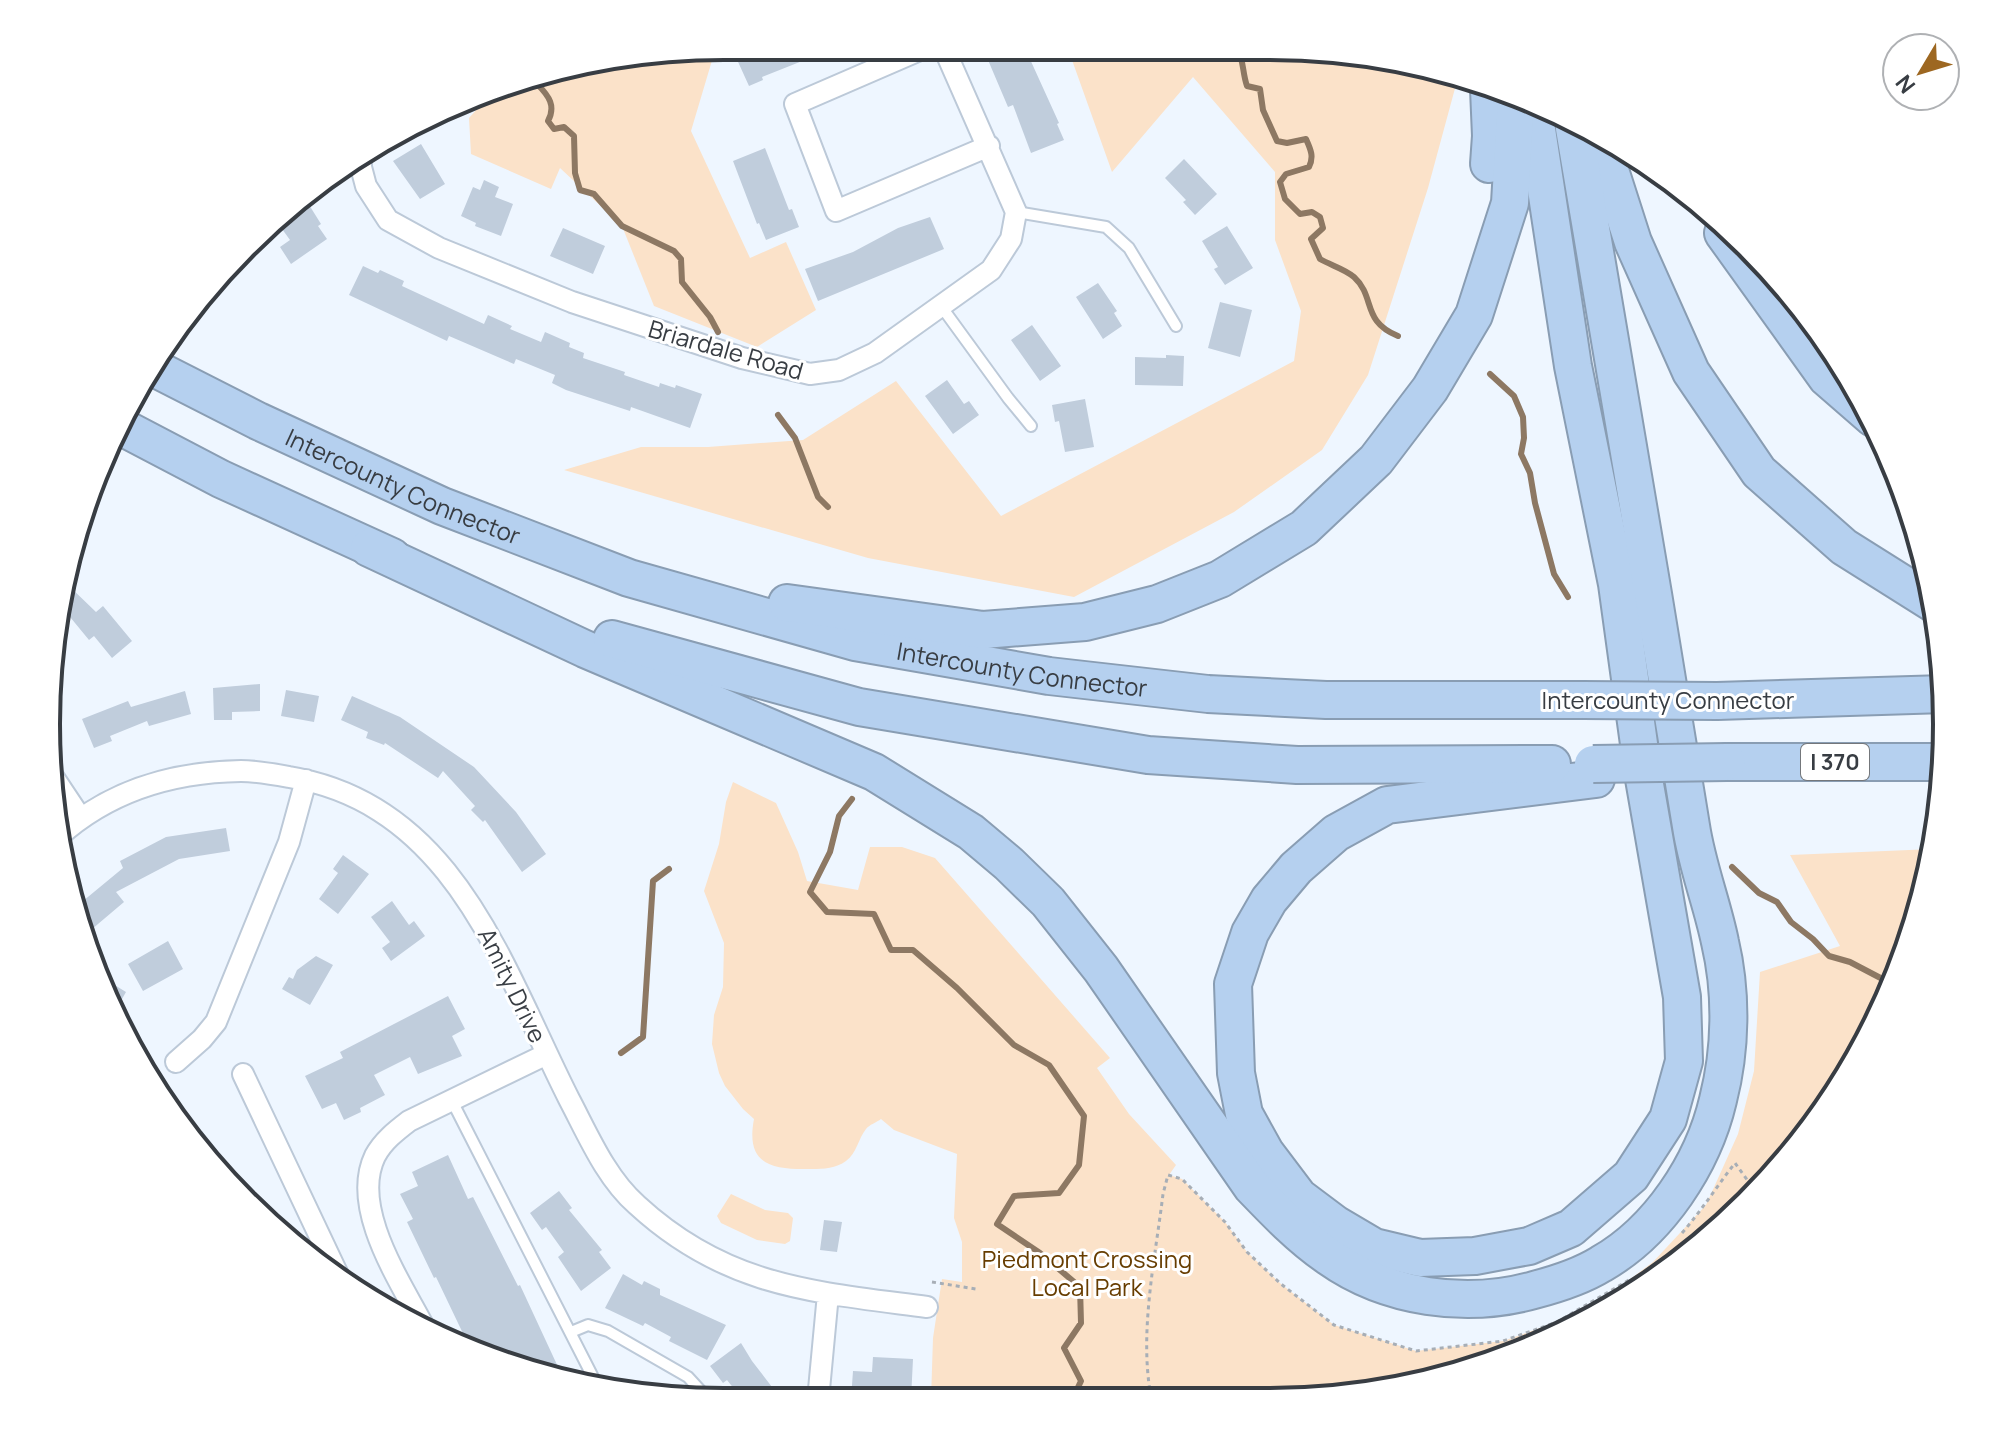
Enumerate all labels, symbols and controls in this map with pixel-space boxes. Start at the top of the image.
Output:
north arrow [1881,32,1961,112]
text: N [1889,69,1922,100]
street label: Briardale Road [645,311,807,387]
street label: Intercounty Connector [281,420,526,551]
street label: Intercounty Connector [894,633,1149,704]
street label: Intercounty Connector [1542,683,1795,716]
road number: I 370 [1801,744,1869,780]
street label: Amity Drive [471,922,555,1048]
park label: Piedmont Crossing Local Park [982,1242,1192,1303]

